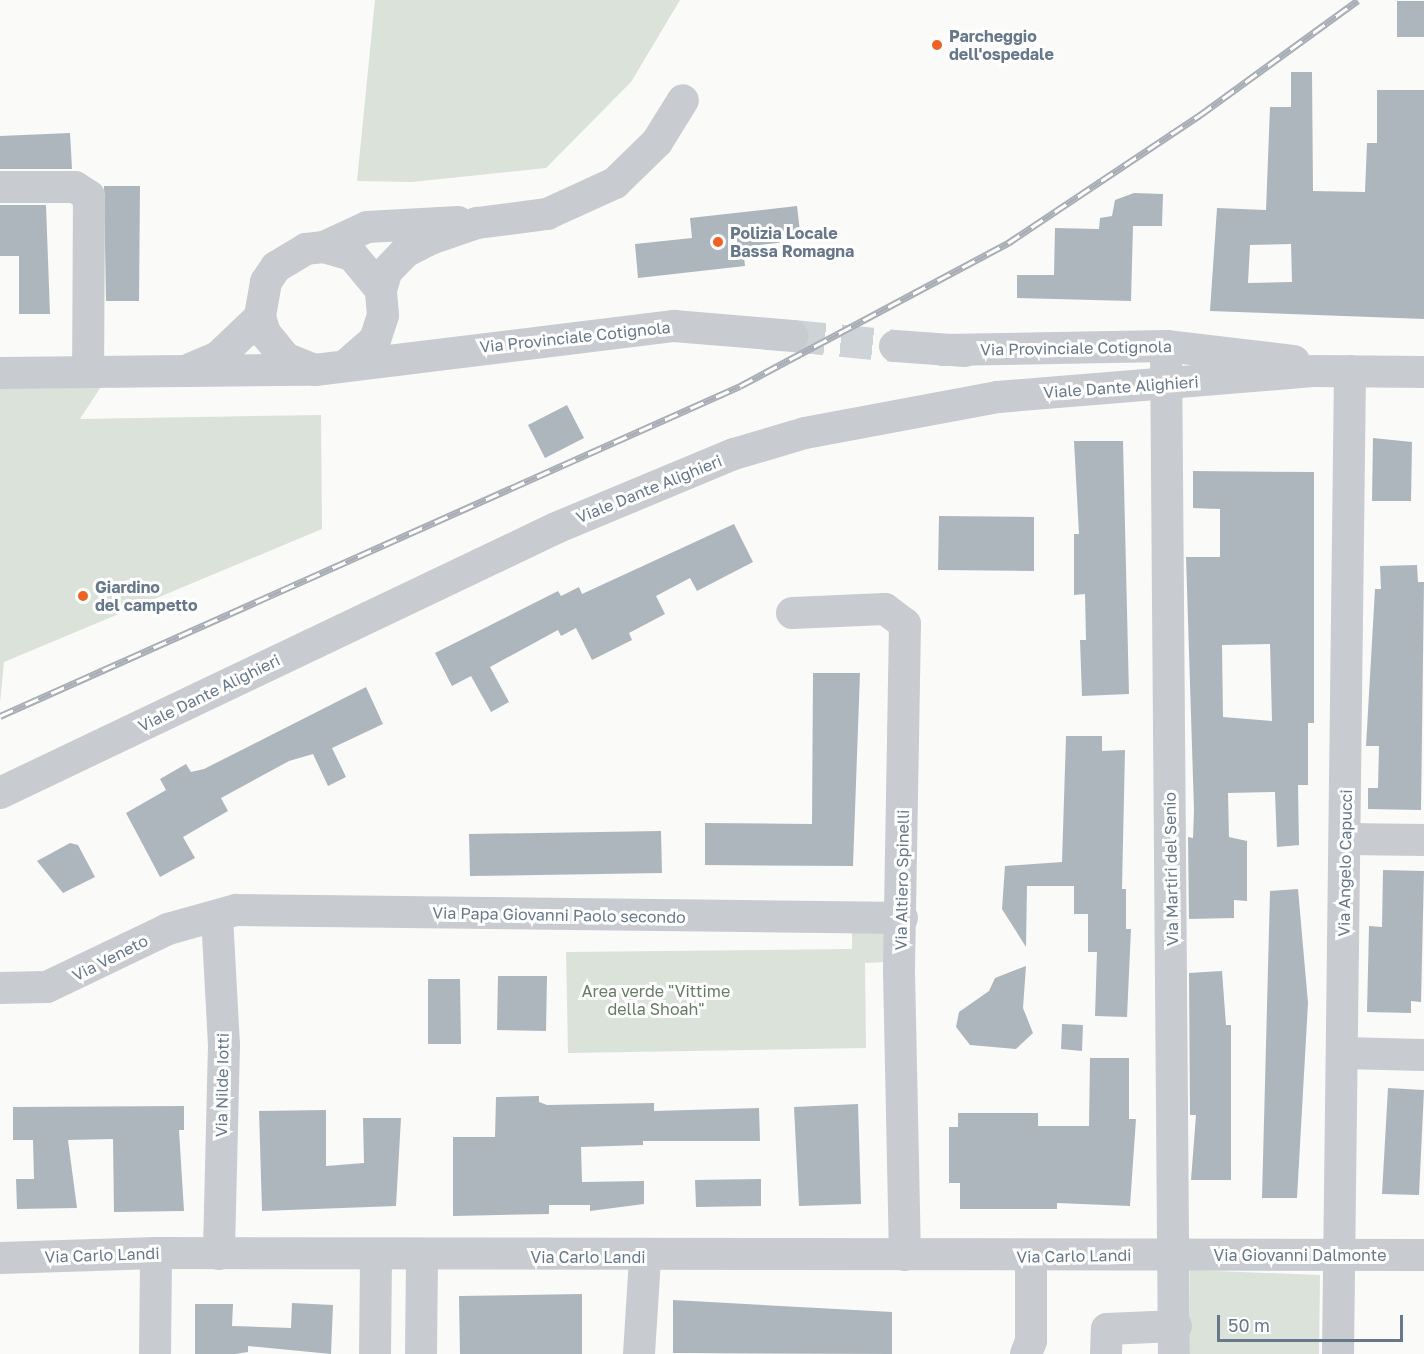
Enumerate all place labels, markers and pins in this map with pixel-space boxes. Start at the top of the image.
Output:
place label: Parcheggio dell'ospedale [949,26,1054,64]
marker: Parcheggio dell'ospedale [930,38,944,52]
place label: Polizia Locale Bassa Romagna [730,223,854,261]
marker: Polizia Locale Bassa Romagna [711,235,725,249]
place label: Giardino del campetto [95,577,198,615]
marker: Giardino del campetto [76,589,90,603]

